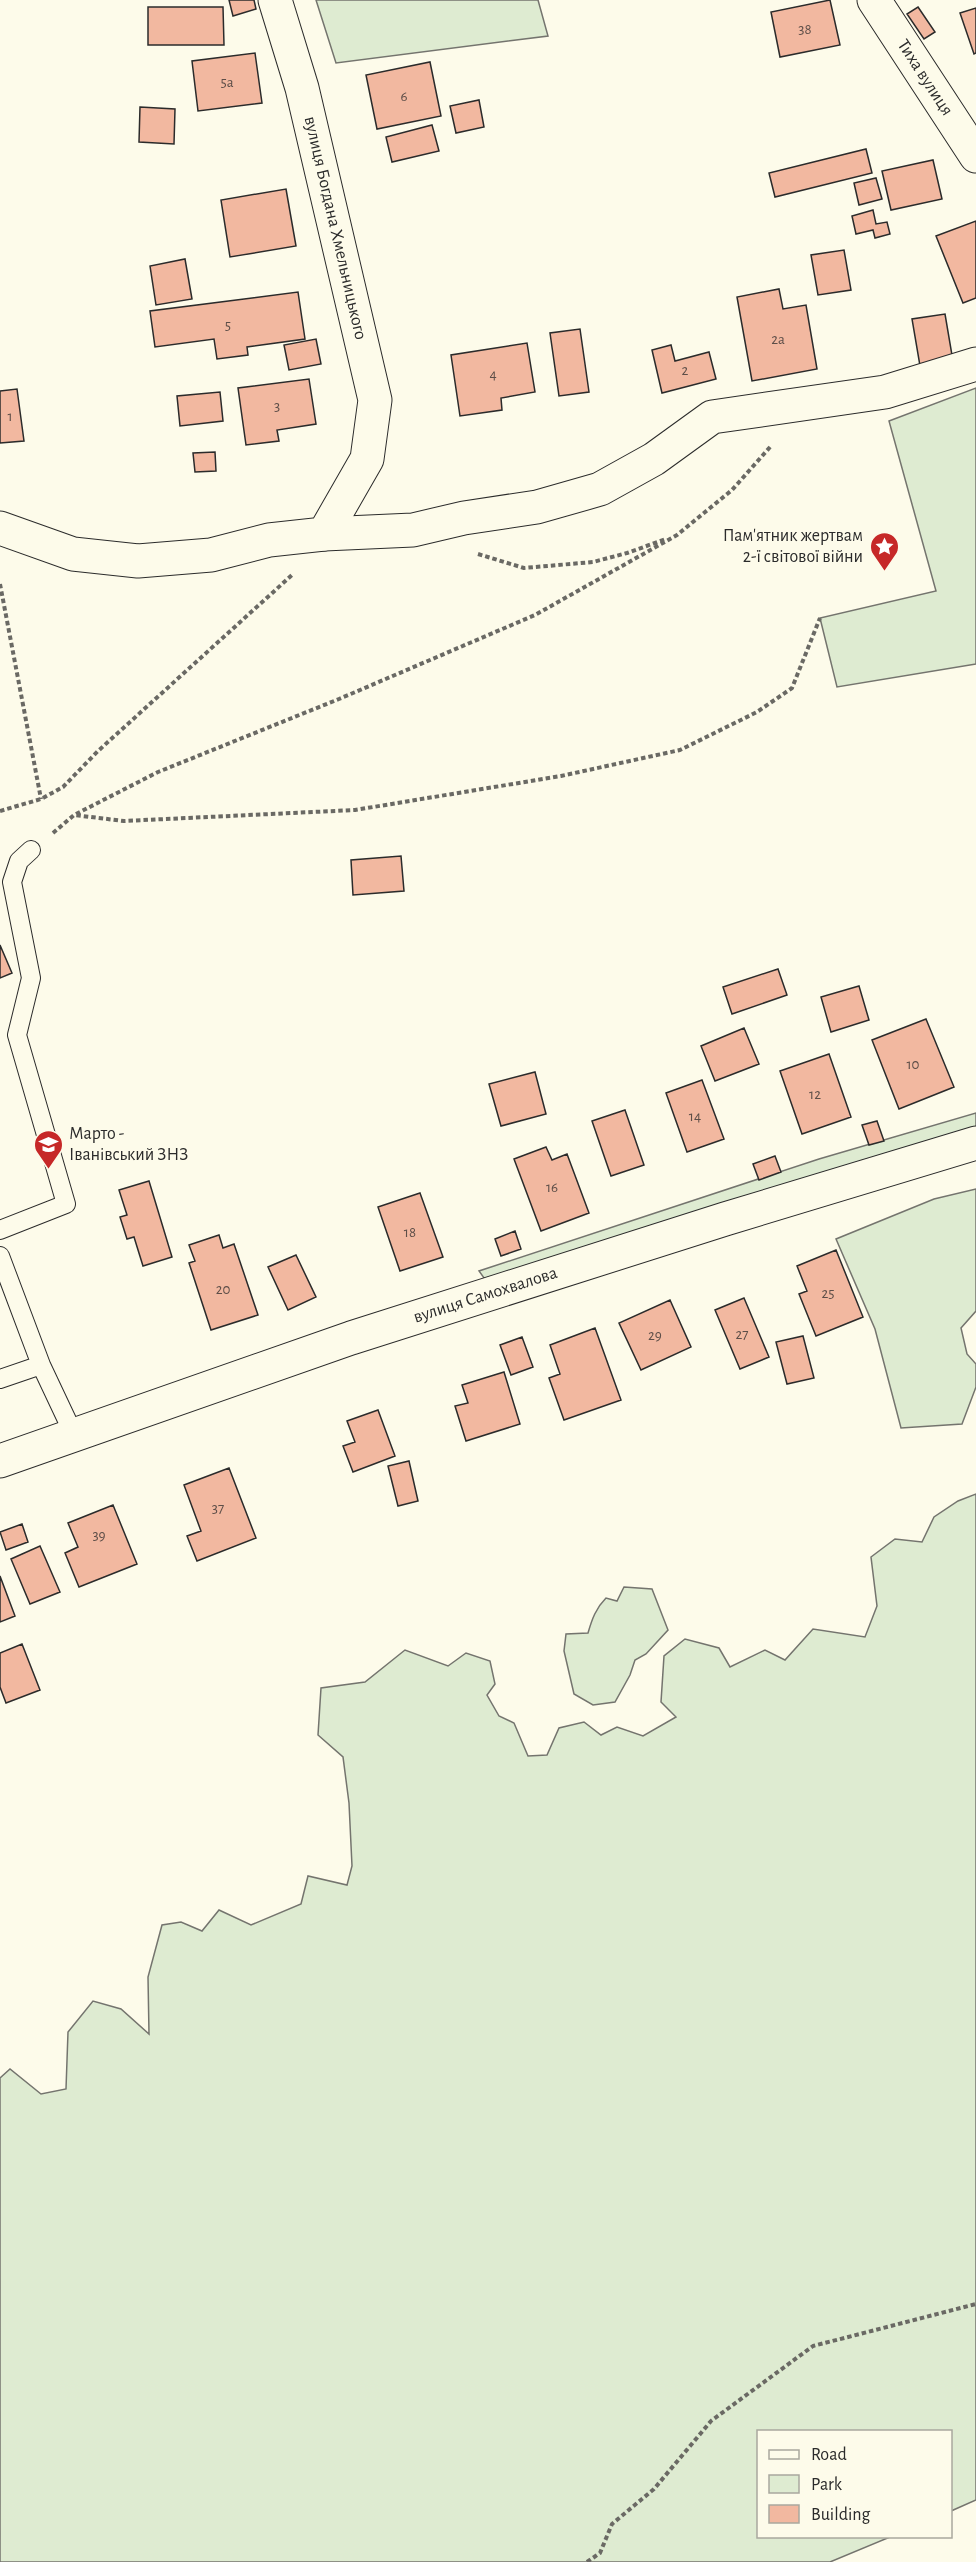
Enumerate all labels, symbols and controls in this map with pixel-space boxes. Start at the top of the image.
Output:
house number: 38 [798,22,812,37]
street label: Тиха вулиця [894,37,956,119]
house number: 5а [220,75,234,90]
house number: 6 [400,89,408,104]
street label: вулиця Богдана Хмельницького [301,115,369,341]
house number: 5 [225,318,231,333]
house number: 2а [771,332,785,347]
house number: 2 [682,363,689,378]
house number: 4 [489,367,497,382]
house number: 3 [274,399,280,414]
house number: 1 [7,409,13,424]
place label: Пам'ятник жертвам 2-ї світової війни [723,527,863,566]
place icon: Пам'ятник жертвам 2-ї світової війни [868,530,900,572]
house number: 10 [906,1057,920,1072]
house number: 12 [809,1087,821,1102]
house number: 14 [689,1109,701,1124]
place label: Марто - Іванівський ЗНЗ [69,1125,188,1164]
school or university icon: Марто - Іванівський ЗНЗ [32,1128,64,1170]
house number: 16 [546,1180,558,1195]
house number: 18 [404,1225,416,1240]
street label: вулиця Самохвалова [411,1264,560,1327]
house number: 20 [216,1282,230,1297]
house number: 25 [821,1286,835,1301]
house number: 27 [735,1327,749,1342]
house number: 29 [648,1328,662,1343]
house number: 37 [212,1501,224,1516]
house number: 39 [92,1528,106,1543]
legend [757,2430,952,2538]
text: Road [811,2446,847,2464]
text: Park [811,2476,843,2494]
text: Building [811,2506,871,2524]

